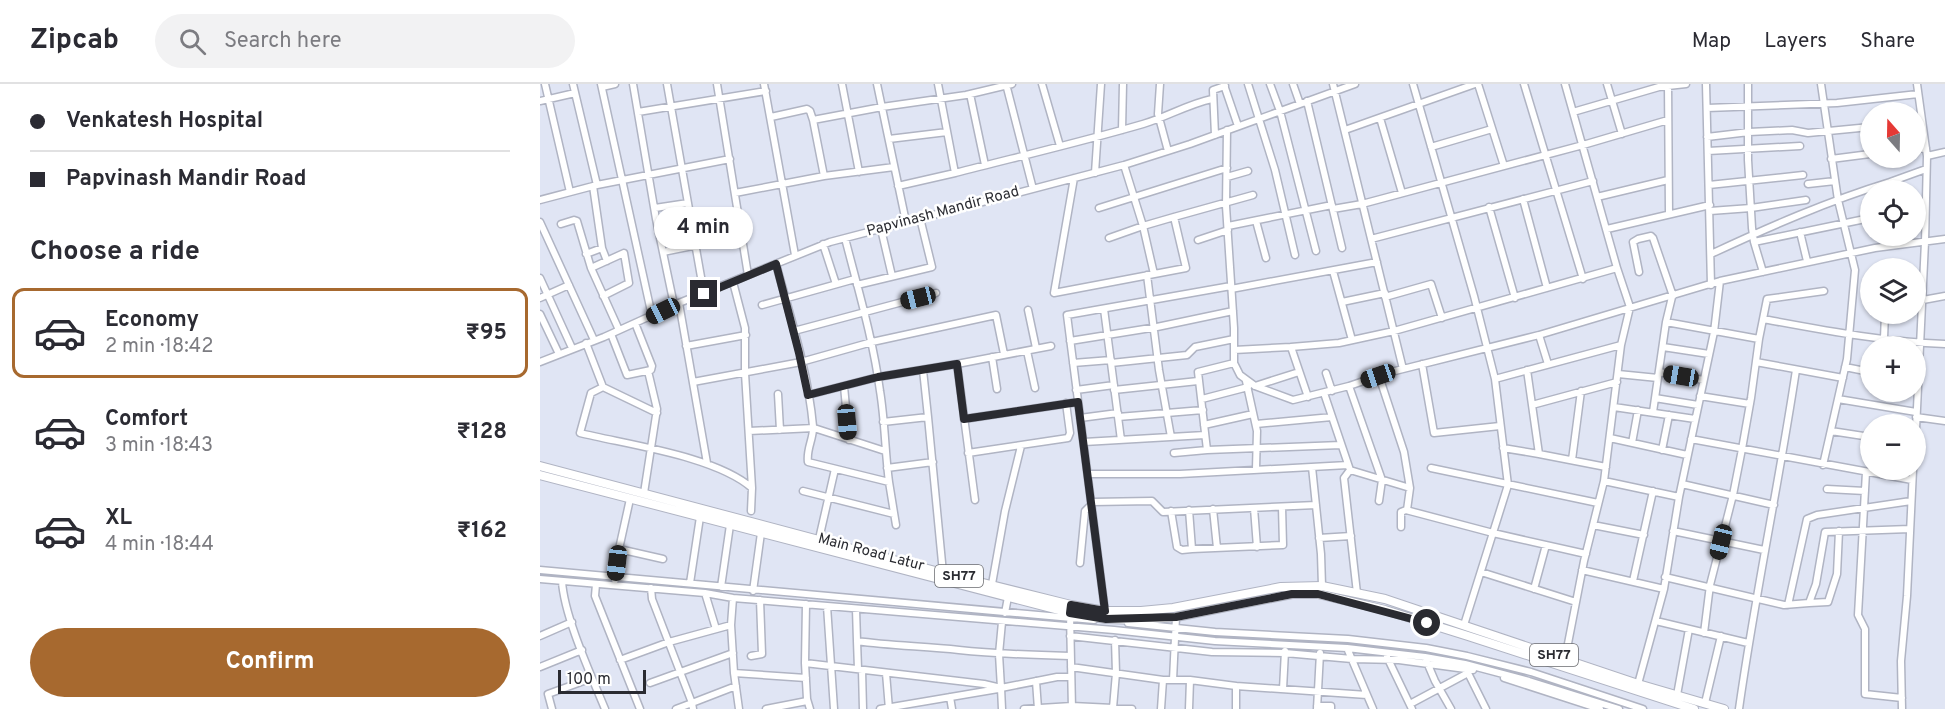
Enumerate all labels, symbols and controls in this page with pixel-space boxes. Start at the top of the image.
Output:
search box [155,14,575,68]
text: Zipcab [30,23,119,59]
icon: search [176,25,209,58]
text: Search here [224,28,341,55]
text: Map [1692,28,1731,55]
text: Layers [1764,28,1827,55]
text: Share [1860,28,1915,55]
north arrow [1860,102,1926,168]
map controls [1860,102,1926,480]
text: Venkatesh Hospital [66,108,263,135]
text: Papvinash Mandir Road [66,166,307,193]
button: locate [1860,180,1926,246]
street label: Papvinash Mandir Road [865,182,1021,242]
callout: 4 min [654,207,753,249]
text: 4 min [677,215,730,241]
text: Choose a ride [30,235,200,269]
button: layers [1860,258,1926,324]
route end [690,280,717,307]
car [898,285,938,311]
car [643,295,683,327]
icon: car [33,306,87,360]
text: Economy [105,307,199,334]
text: ₹95 [466,320,507,347]
text: 2 min · 18:42 [105,334,213,360]
button: + [1860,336,1926,402]
car [1358,362,1398,390]
car [1662,364,1700,388]
car [836,403,858,441]
icon: car [33,405,87,459]
text: Comfort [105,406,188,433]
button: − [1860,414,1926,480]
text: ₹128 [456,419,507,446]
text: 3 min · 18:43 [105,433,213,459]
icon: car [33,504,87,558]
text: XL [105,505,132,532]
text: ₹162 [457,518,507,545]
car [1708,522,1734,562]
street label: Main Road Latur [816,530,926,576]
text: 4 min · 18:44 [105,532,214,558]
car [606,544,628,582]
road number: SH77 [935,565,983,587]
route start [1413,609,1440,636]
button: Confirm [30,628,510,697]
road number: SH77 [1530,644,1578,666]
scale bar [558,667,646,694]
text: 100 m [567,670,611,690]

